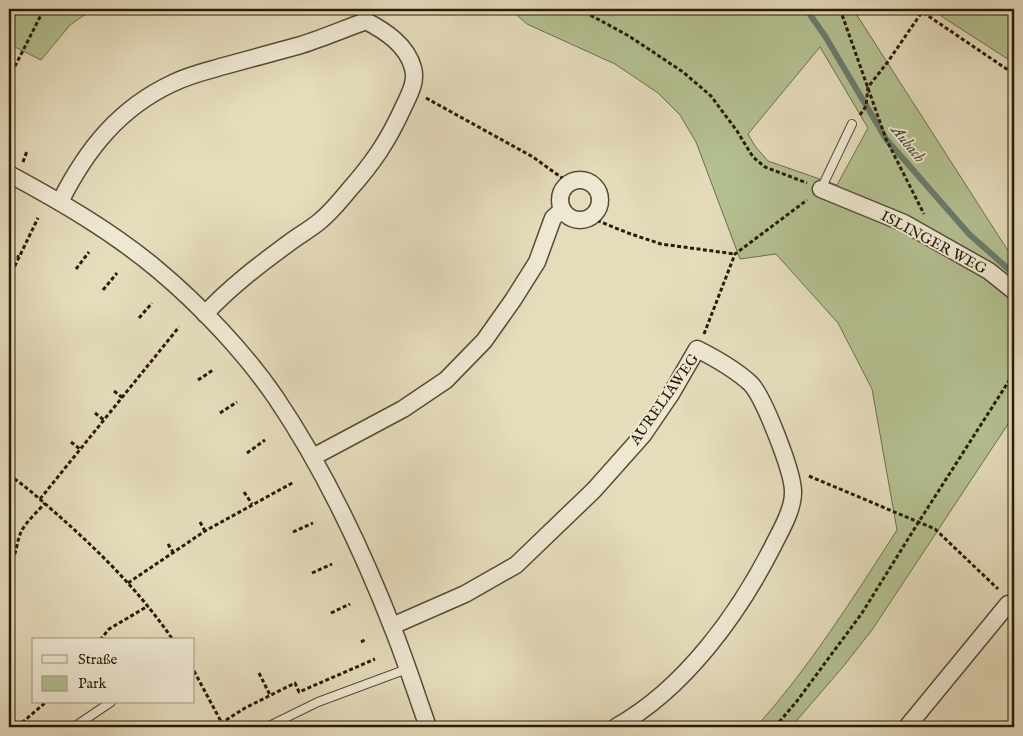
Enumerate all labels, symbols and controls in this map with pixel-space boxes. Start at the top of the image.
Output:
water label: Aubach [885,120,929,168]
street label: ISLINGER WEG [877,206,990,278]
street label: AURELIAWEG [625,350,703,449]
legend [32,638,195,704]
text: Straße [78,650,118,669]
text: Park [78,674,108,693]

